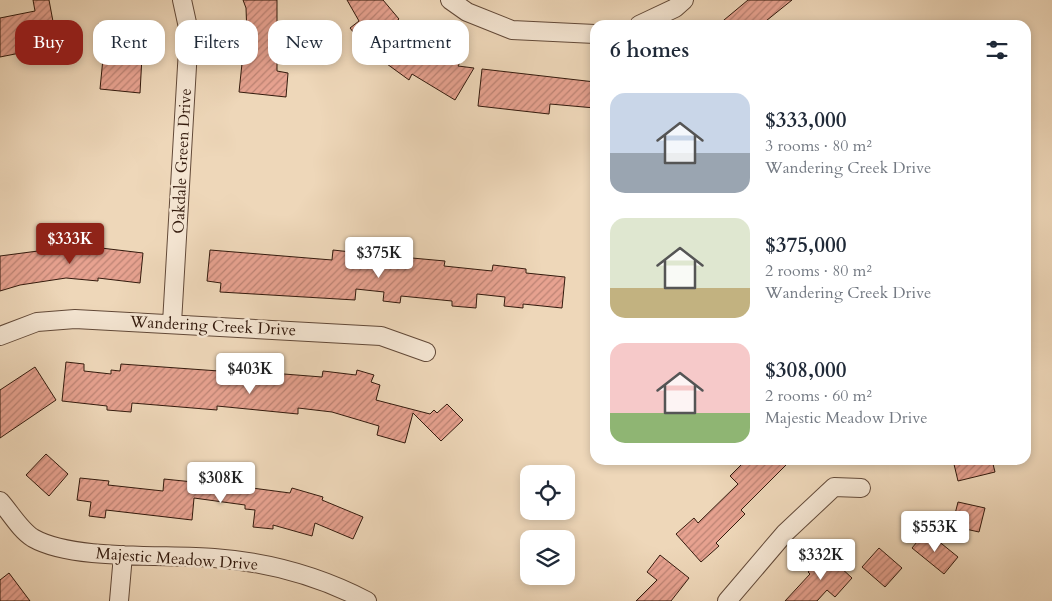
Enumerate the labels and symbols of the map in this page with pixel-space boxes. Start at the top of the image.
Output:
street label: Oakdale Green Drive [167,88,197,234]
pin: $333K [35,222,105,265]
pin: $375K [344,236,414,279]
street label: Wandering Creek Drive [128,311,297,341]
pin: $403K [215,352,285,395]
pin: $308K [186,462,256,504]
pin: $553K [900,510,970,553]
pin: $332K [786,538,856,581]
street label: Majestic Meadow Drive [95,542,259,576]

